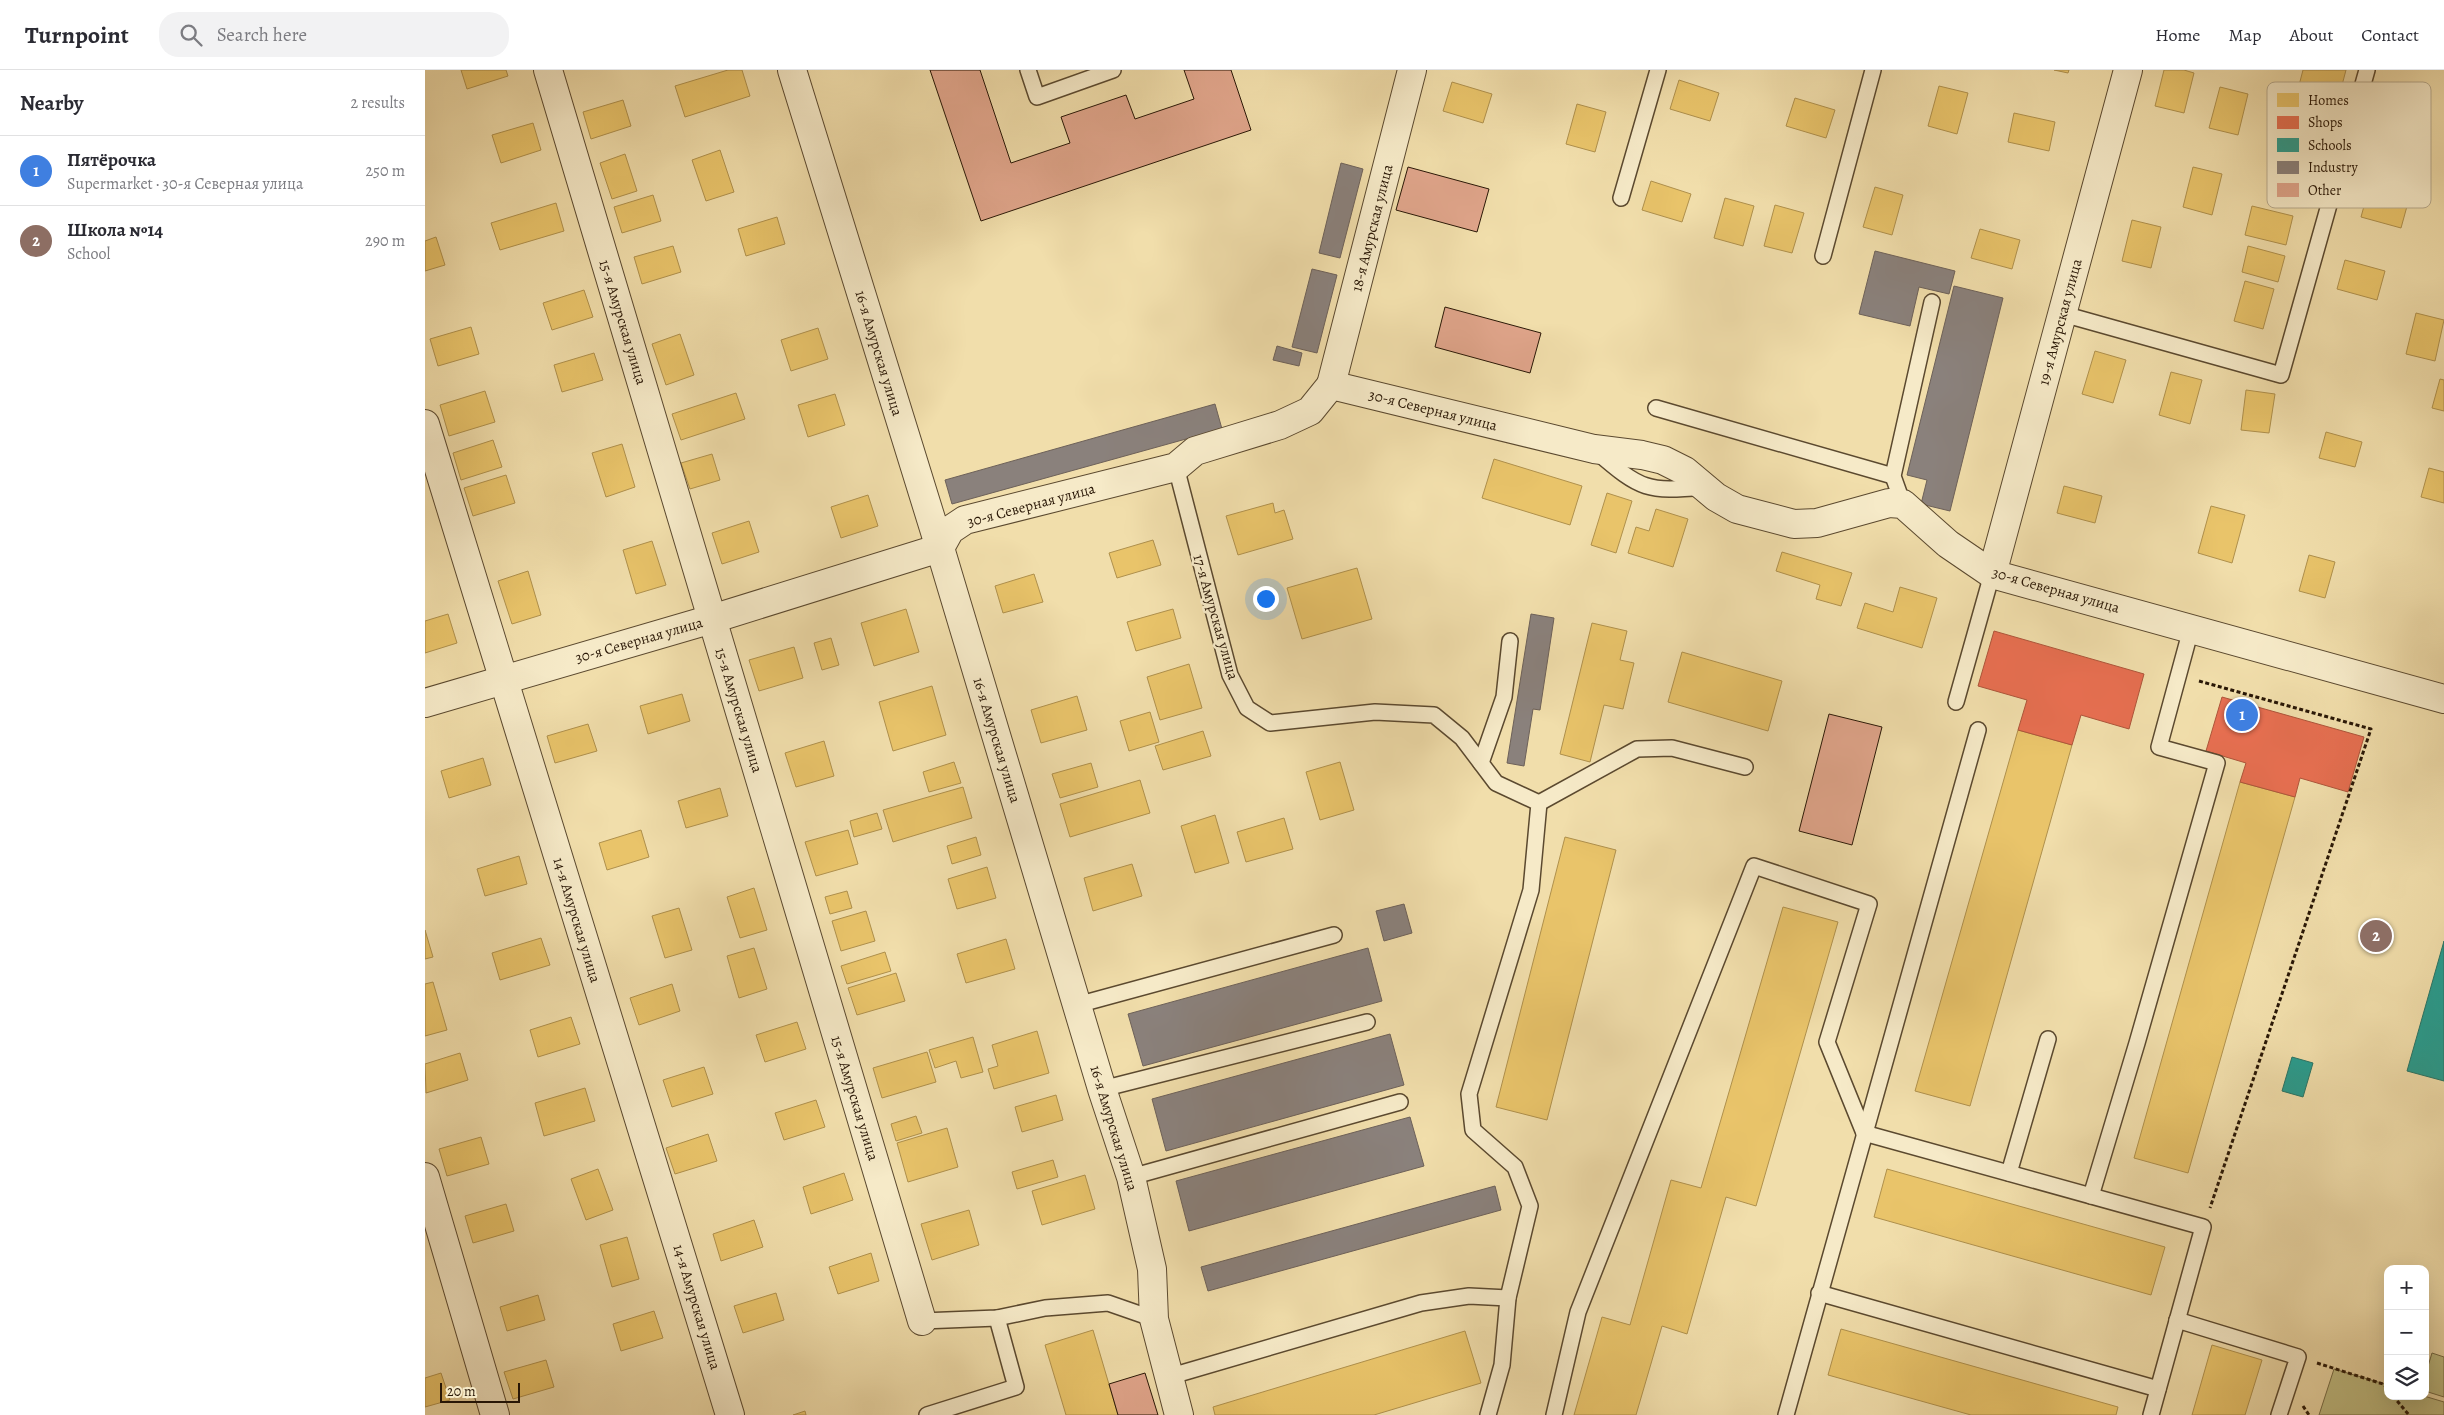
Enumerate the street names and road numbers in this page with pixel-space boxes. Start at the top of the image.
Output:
street label: 18-я Амурская улица [1346,162,1398,294]
street label: 19-я Амурская улица [2033,256,2087,387]
street label: 15-я Амурская улица [594,257,652,387]
street label: 16-я Амурская улица [850,288,908,418]
street label: 30-я Северная улица [1367,384,1499,436]
street label: 30-я Северная улица [965,478,1097,532]
street label: 17-я Амурская улица [1189,552,1244,682]
street label: 30-я Северная улица [1990,562,2122,618]
street label: 30-я Северная улица [573,612,705,668]
street label: 15-я Амурская улица [710,645,768,775]
street label: 16-я Амурская улица [968,675,1026,805]
street label: 14-я Амурская улица [548,855,606,985]
street label: 15-я Амурская улица [826,1033,884,1163]
street label: 16-я Амурская улица [1085,1063,1143,1193]
street label: 14-я Амурская улица [668,1242,726,1372]

